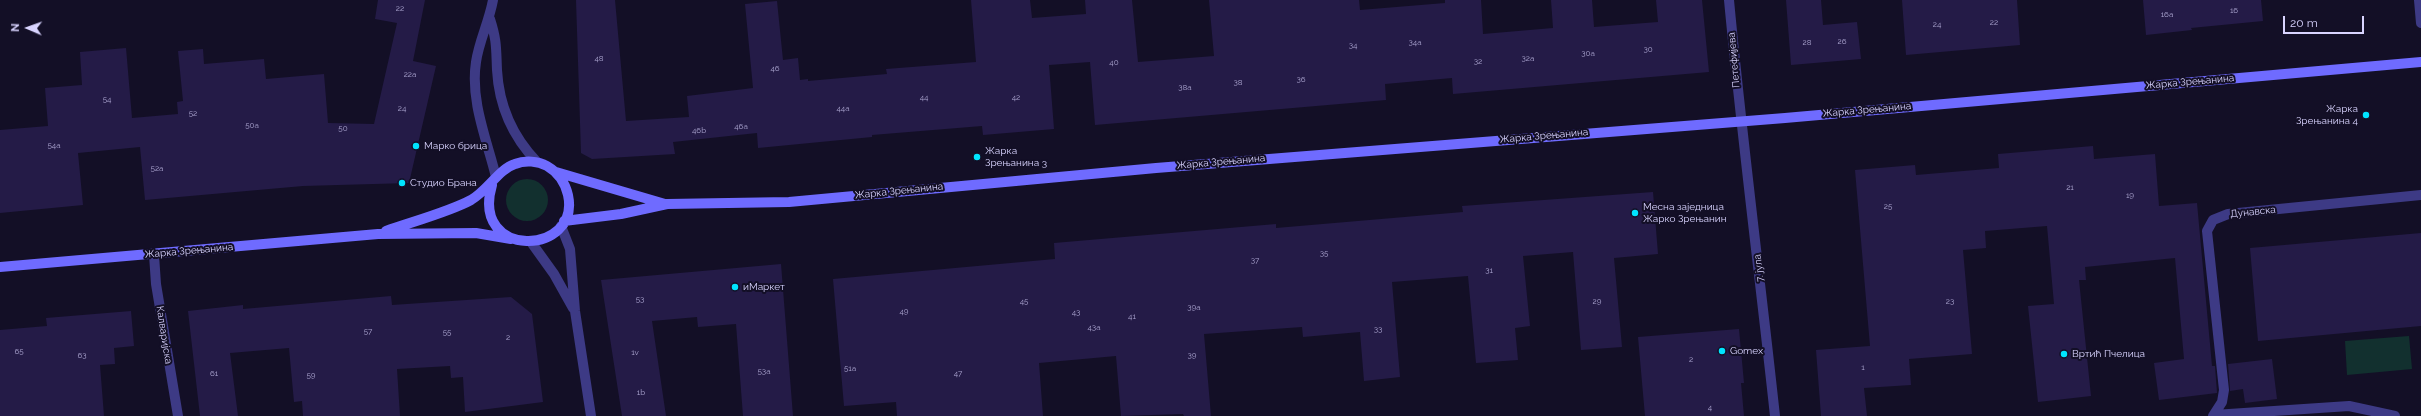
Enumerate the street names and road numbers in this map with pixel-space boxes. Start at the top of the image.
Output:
street label: Петефијева [1726,32,1742,88]
street label: Жарка Зрењанина [2145,72,2235,92]
street label: Жарка Зрењанина [1822,100,1912,120]
street label: Жарка Зрењанина [1499,126,1589,146]
street label: Жарка Зрењанина [1176,152,1266,172]
street label: Жарка Зрењанина [854,180,944,202]
street label: Дунавска [2230,204,2276,220]
street label: Жарка Зрењанина [144,241,234,261]
street label: 7. јула [1752,253,1766,283]
street label: Калваријска [153,305,175,365]

